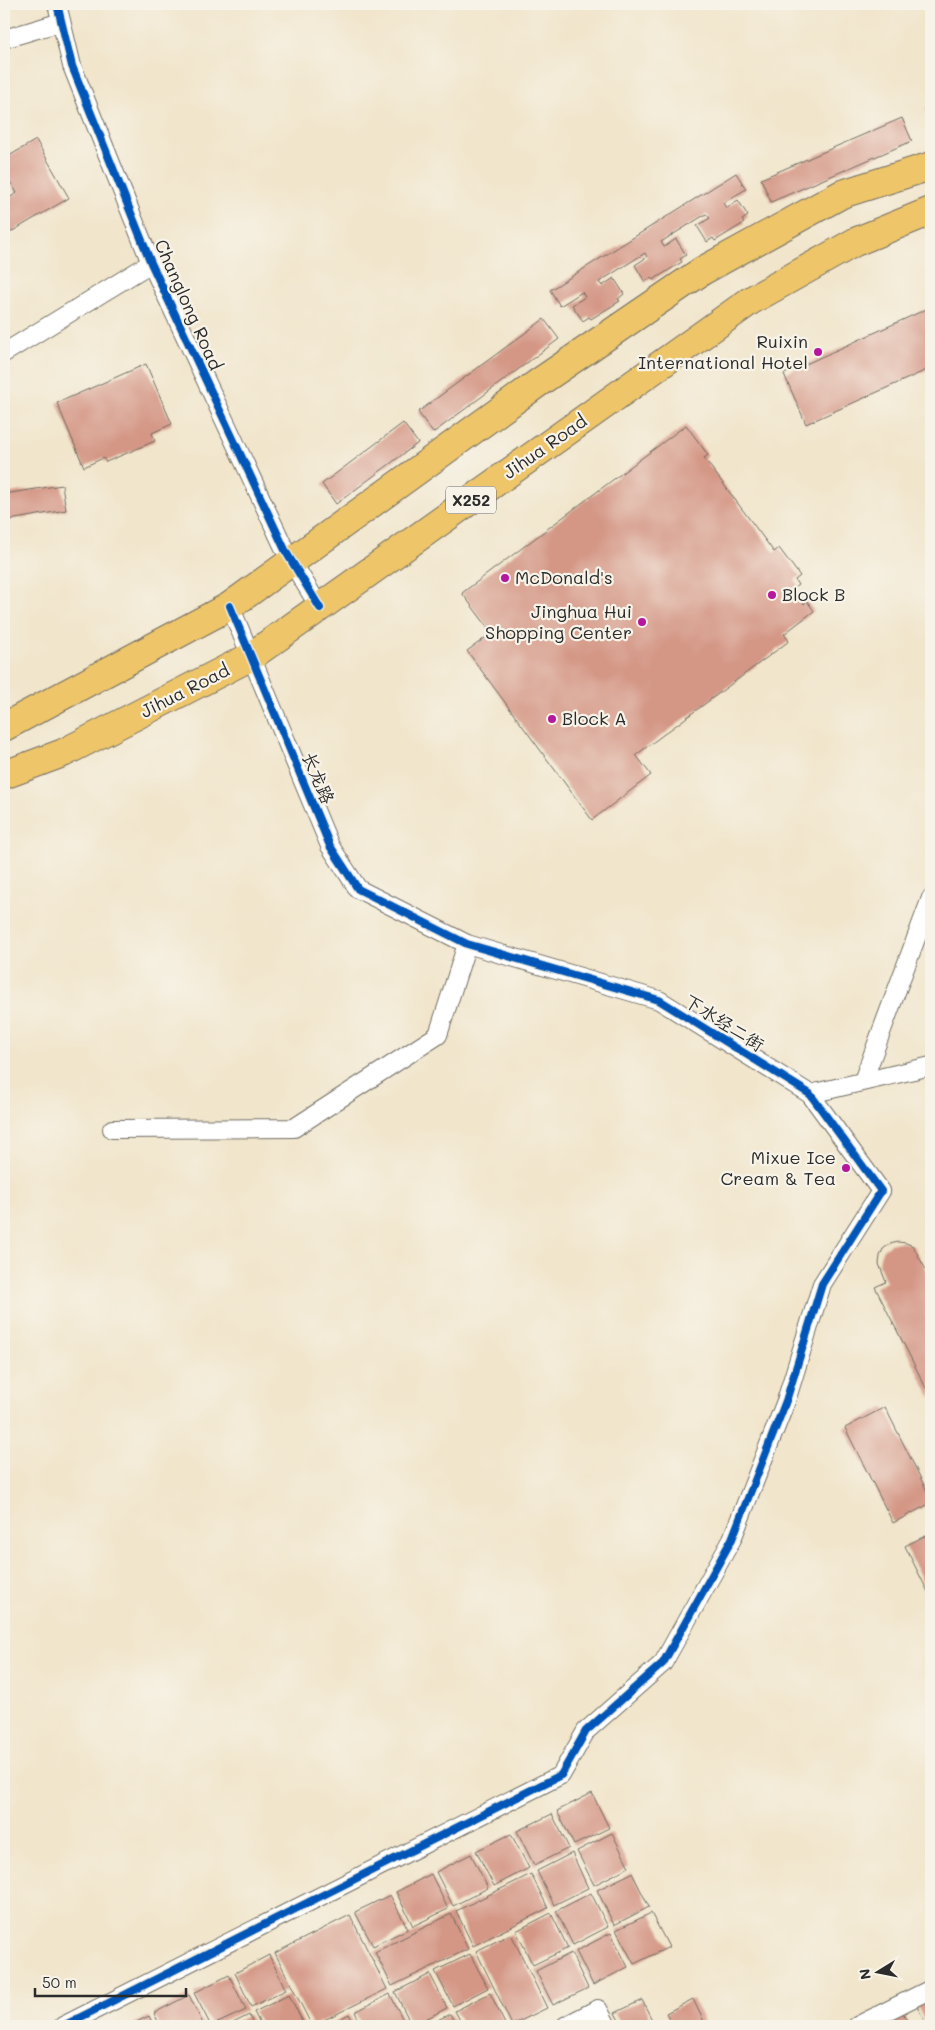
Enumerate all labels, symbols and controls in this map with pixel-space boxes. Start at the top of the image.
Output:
street label: Changlong Road [149,235,229,374]
place label: Ruixin International Hotel [638,329,808,374]
marker: Ruixin International Hotel [812,346,824,358]
street label: Jihua Road [498,408,591,484]
road number: X252 [446,486,496,514]
place label: McDonald's [515,565,613,589]
marker: McDonald's [499,572,511,584]
place label: Block B [782,582,845,606]
marker: Block B [766,589,778,601]
place label: Jinghua Hui Shopping Center [485,599,632,644]
marker: Jinghua Hui Shopping Center [636,616,648,628]
street label: Jihua Road [136,657,233,723]
place label: Block A [562,706,627,730]
marker: Block A [546,713,558,725]
street label: 长龙路 [297,748,341,807]
street label: 下水经二街 [680,988,769,1056]
place label: Mixue Ice Cream & Tea [721,1145,836,1190]
marker: Mixue Ice Cream & Tea [840,1162,852,1174]
north arrow [852,1948,902,1998]
scale bar [35,1965,186,1997]
text: N [854,1967,875,1981]
text: 50 m [42,1972,77,1992]

